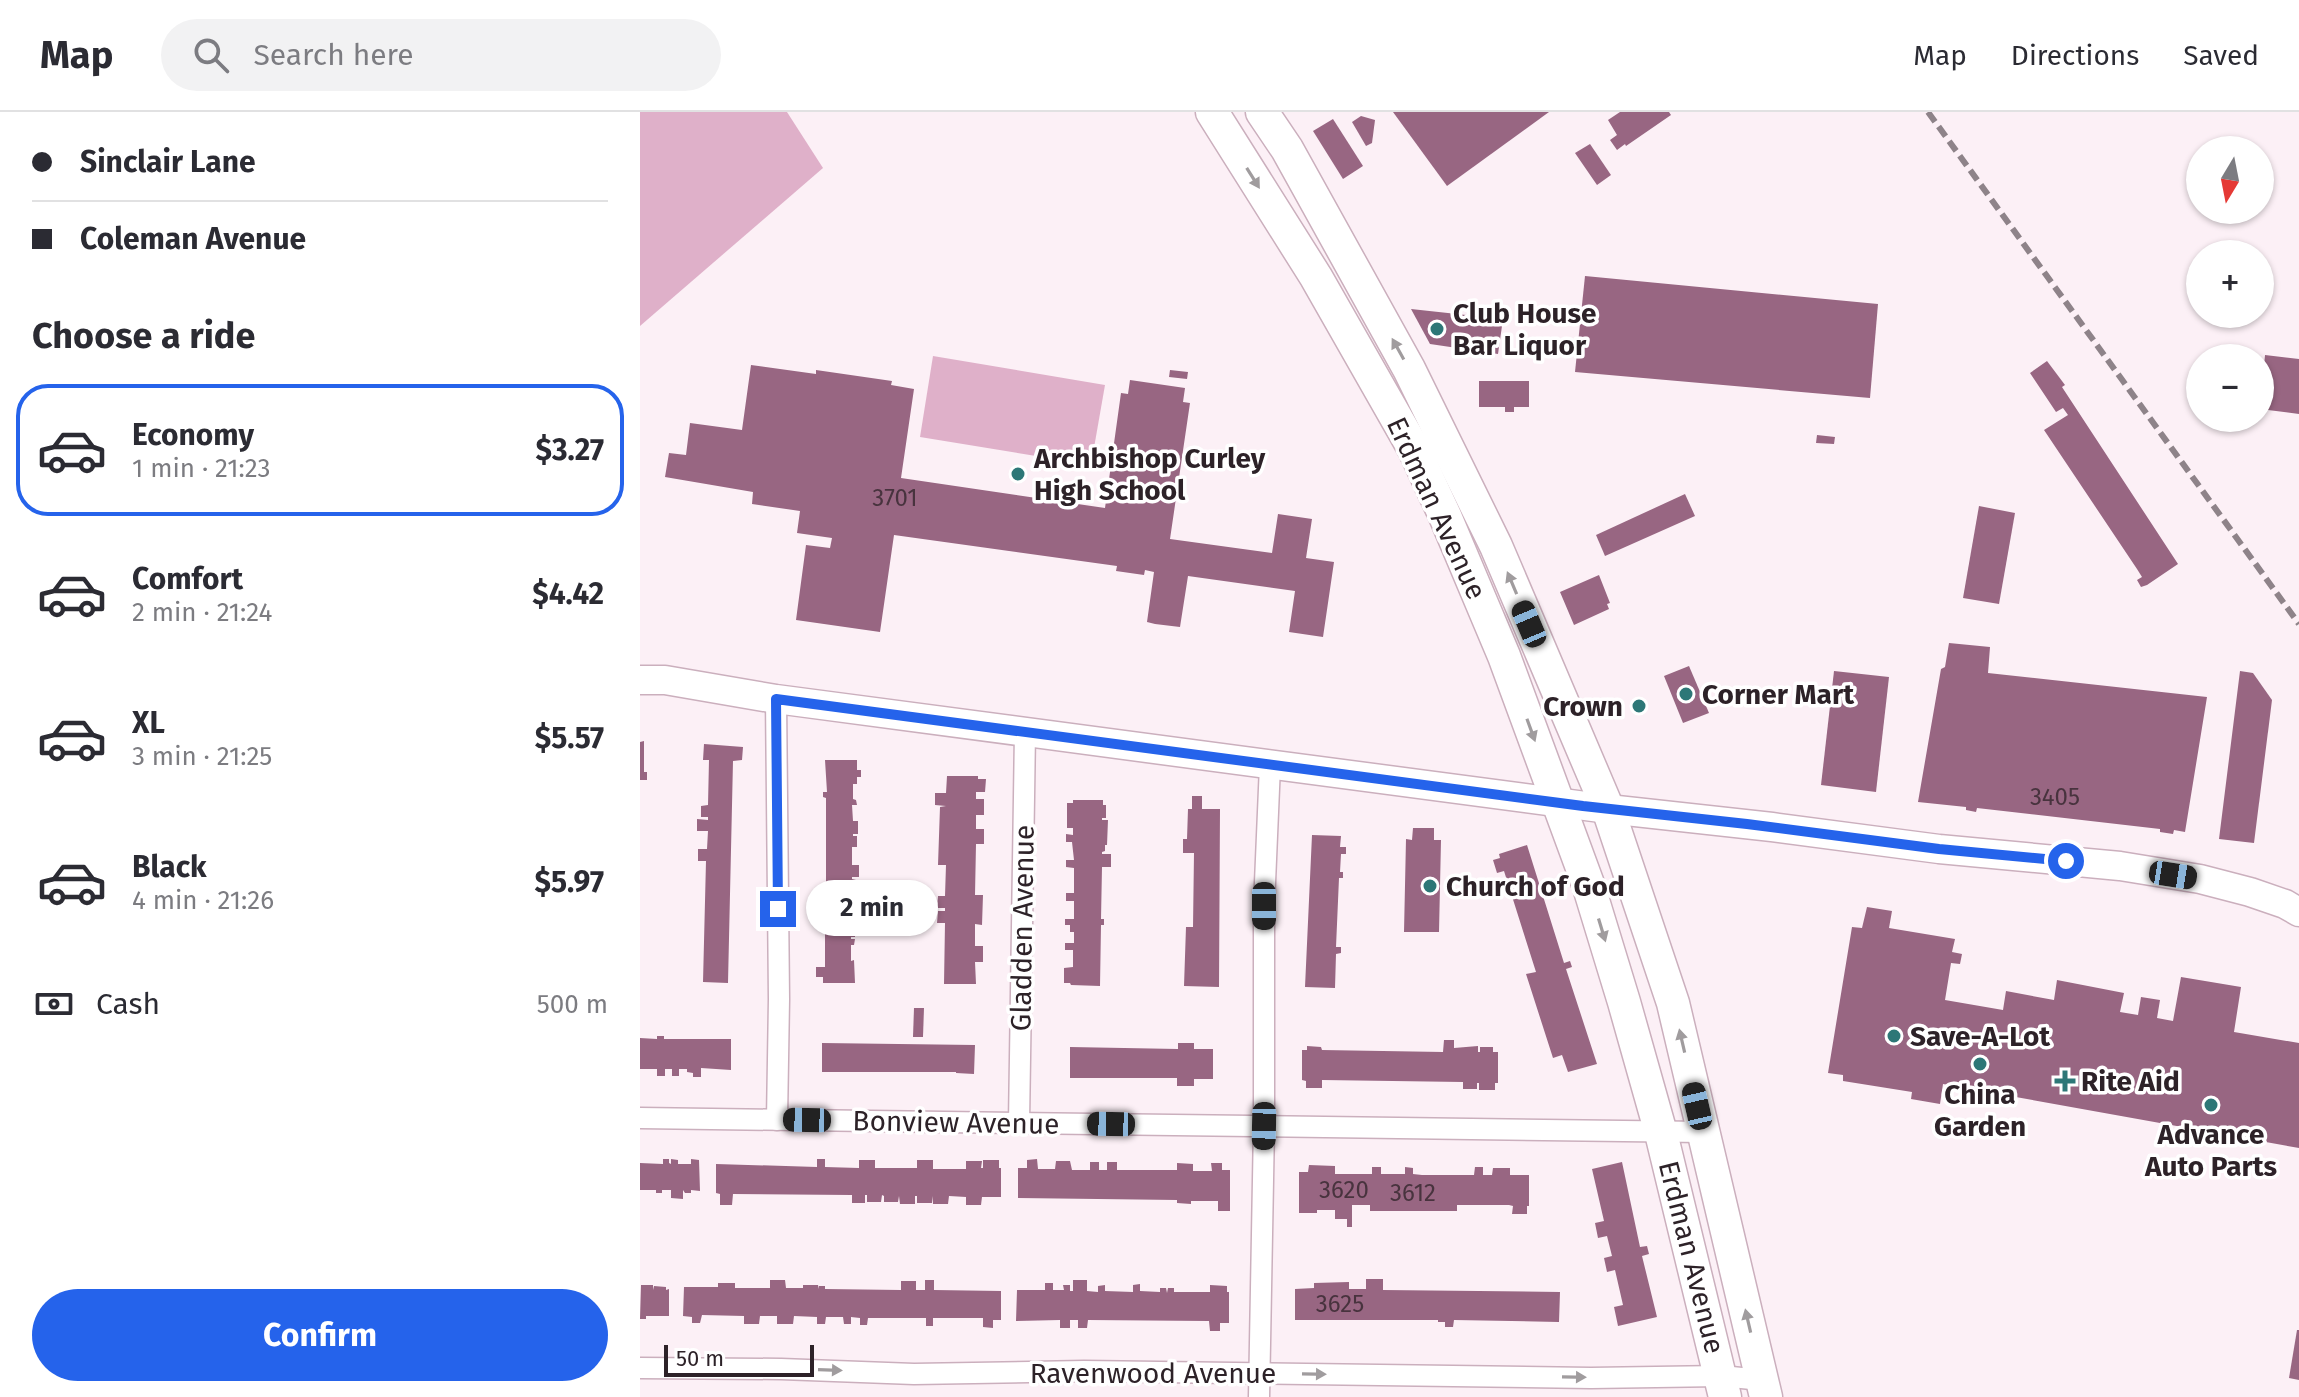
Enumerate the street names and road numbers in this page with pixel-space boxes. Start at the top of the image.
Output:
street label: Erdman Avenue [1380,412,1493,605]
street label: Gladden Avenue [1004,824,1041,1032]
street label: Bonview Avenue [852,1104,1060,1141]
street label: Erdman Avenue [1652,1157,1731,1357]
street label: Ravenwood Avenue [1030,1357,1276,1390]

